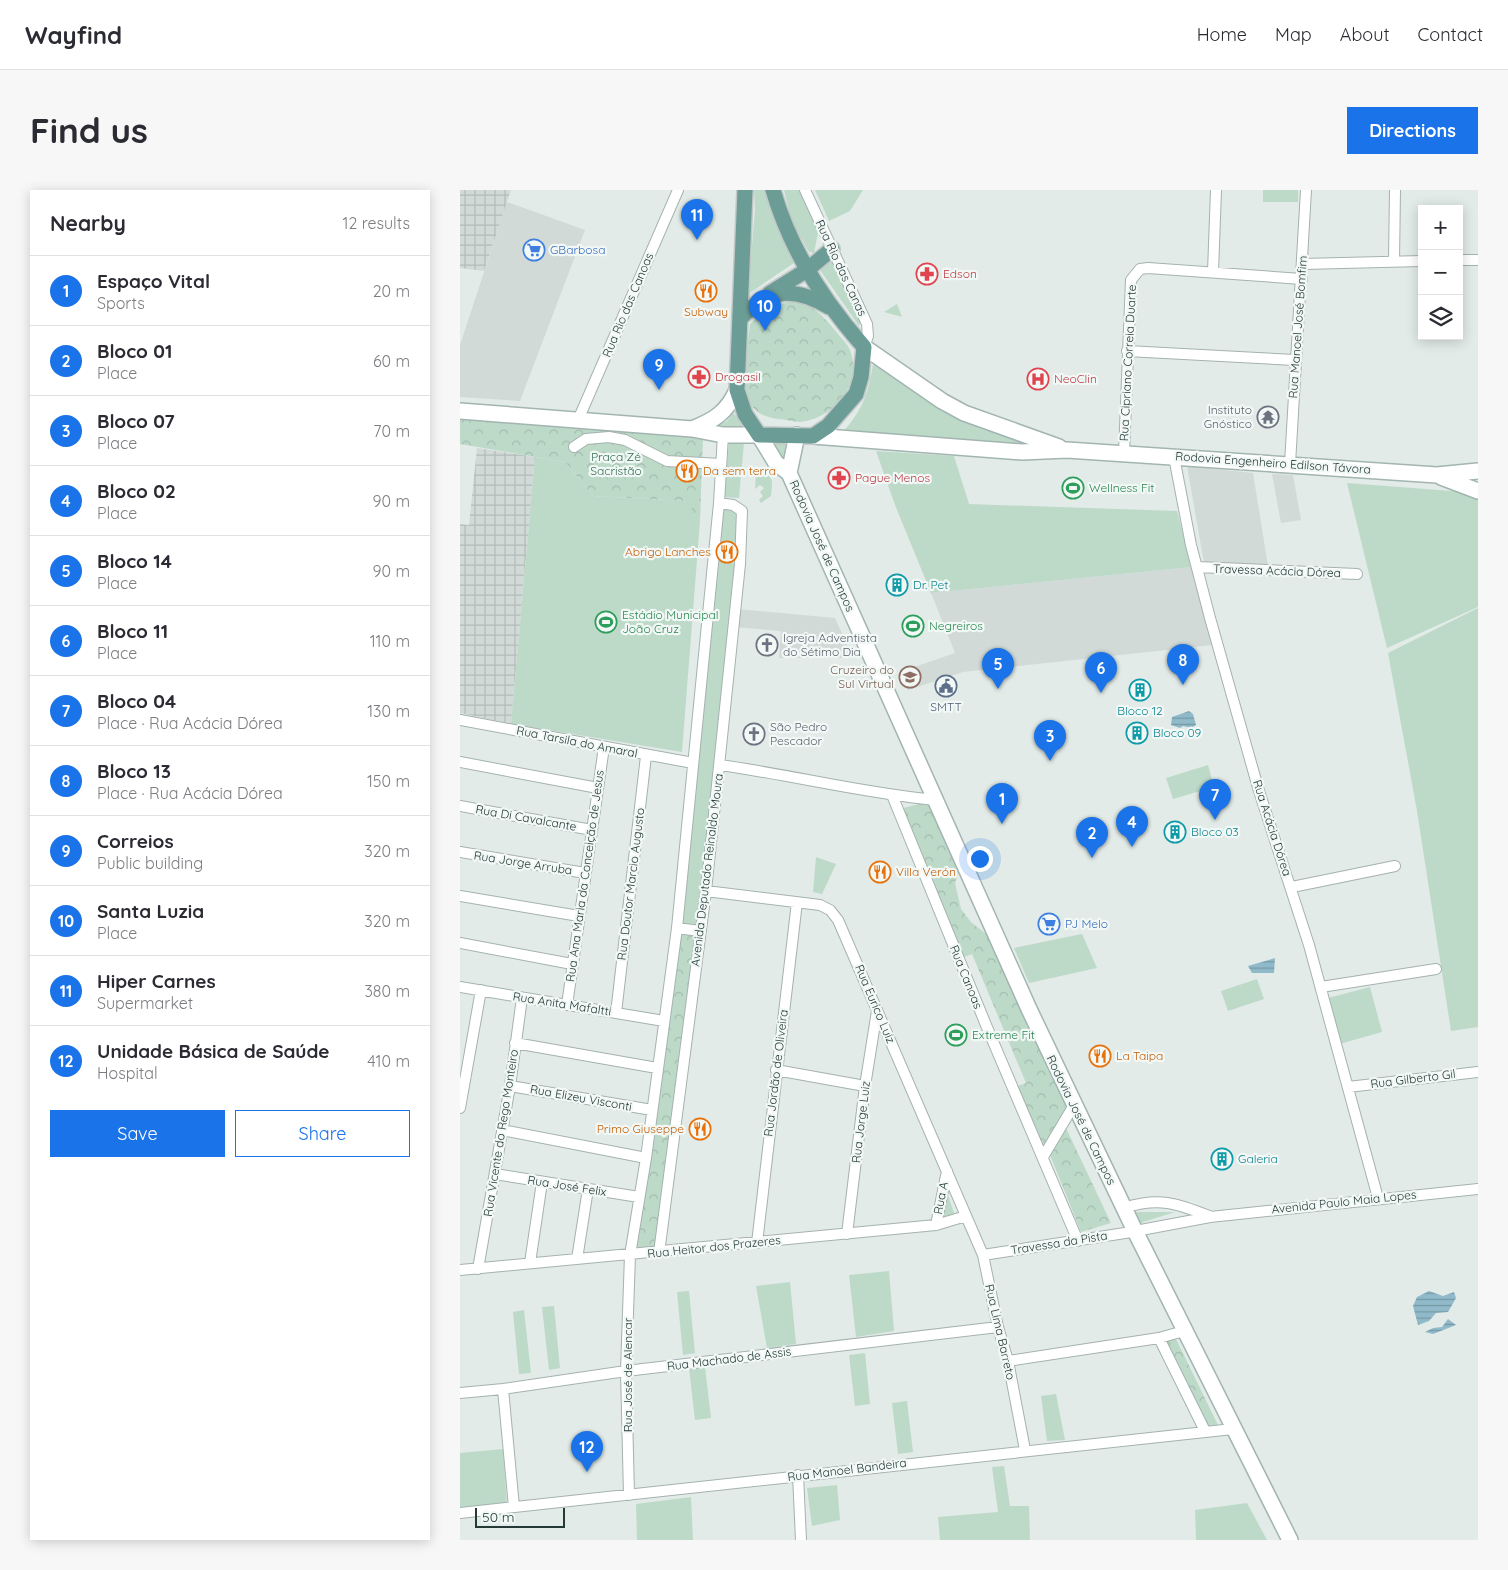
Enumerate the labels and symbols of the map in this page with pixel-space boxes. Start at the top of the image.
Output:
pin: 11 [681,199,713,240]
street label: Rua Rio das Canas [813,217,871,319]
supermarket icon: GBarbosa [522,238,546,262]
place label: GBarbosa [550,242,606,257]
street label: Rua Rio das Canoas [599,250,656,359]
street label: Rua Manoel José Bomfim [1285,255,1310,399]
pharmacy icon: Edson [915,262,939,286]
place label: Edson [943,266,977,281]
restaurant icon: Subway [694,279,718,303]
street label: Rua Cipriano Correia Duarte [1116,284,1139,442]
pin: 10 [749,290,781,331]
place label: Subway [684,304,728,319]
pin: 9 [643,349,675,390]
pharmacy icon: Drogasil [687,365,711,389]
hospital icon: NeoClin [1026,367,1050,391]
place label: Drogasil [715,369,761,384]
place label: NeoClin [1054,371,1097,386]
place label: Instituto Gnóstico [1204,402,1252,431]
temple icon: Instituto Gnóstico [1256,405,1280,429]
street label: Rodovia Engenheiro Edilson Távora [1175,448,1371,477]
park label: Praça Zé Sacristão [590,449,642,478]
restaurant icon: Da sem terra [675,459,699,483]
place label: Da sem terra [703,463,776,478]
pharmacy icon: Pague Menos [827,466,851,490]
place label: Pague Menos [855,470,931,485]
sports icon: Wellness Fit [1061,476,1085,500]
street label: Rodovia José de Campos [787,478,858,614]
place label: Wellness Fit [1089,480,1154,495]
restaurant icon: Abrigo Lanches [715,540,739,564]
place label: Abrigo Lanches [625,544,711,559]
street label: Travessa Acácia Dórea [1213,561,1341,580]
building icon: Dr. Pet [885,573,909,597]
place label: Dr. Pet [913,577,948,592]
place label: Estádio Municipal João Cruz [622,607,719,636]
sports icon: Estádio Municipal João Cruz [594,610,618,634]
sports icon: Negreiros [901,614,925,638]
place label: Negreiros [929,618,983,633]
place label: Igreja Adventista do Sétimo Dia [783,630,877,659]
church icon: Igreja Adventista do Sétimo Dia [755,633,779,657]
pin: 8 [1167,644,1199,685]
pin: 5 [982,648,1014,689]
pin: 6 [1085,652,1117,693]
place label: Cruzeiro do Sul Virtual [830,662,894,691]
school or university icon: Cruzeiro do Sul Virtual [898,665,922,689]
public building icon: SMTT [934,674,958,698]
building icon: Bloco 12 [1128,678,1152,702]
place label: SMTT [930,699,962,714]
place label: Bloco 12 [1117,703,1163,718]
place label: São Pedro Pescador [770,719,827,748]
pin: 3 [1034,720,1066,761]
building icon: Bloco 09 [1125,721,1149,745]
street label: Rua Tarsila do Amaral [515,722,639,761]
church icon: São Pedro Pescador [742,722,766,746]
place label: Bloco 09 [1153,725,1202,740]
street label: Rua Ana Maria da Conceição de Jesus [562,769,607,983]
street label: Avenida Deputado Reinaldo Moura [687,773,726,967]
street label: Rua Acácia Dórea [1250,778,1295,878]
pin: 7 [1199,779,1231,820]
pin: 1 [986,783,1018,824]
street label: Rua Di Cavalcante [474,801,578,834]
pin: 4 [1116,806,1148,847]
street label: Rua Doutor Marcio Augusto [614,807,647,961]
pin: 2 [1076,817,1108,858]
building icon: Bloco 03 [1163,820,1187,844]
place label: Bloco 03 [1191,824,1239,839]
your location [967,846,993,872]
street label: Rua Jorge Arruba [473,847,573,878]
restaurant icon: Villa Verón [868,860,892,884]
place label: Villa Verón [896,864,956,879]
supermarket icon: PJ Melo [1037,912,1061,936]
place label: PJ Melo [1065,916,1108,931]
street label: Rua Canoas [947,943,986,1011]
street label: Rua Eurico Luiz [852,962,899,1046]
street label: Rua Anita Mafaltti [512,988,612,1019]
street label: Rua Jordão de Oliveira [760,1008,791,1137]
sports icon: Extreme Fit [944,1023,968,1047]
place label: Extreme Fit [972,1027,1035,1042]
restaurant icon: La Taipa [1088,1044,1112,1068]
street label: Rua Vicente do Rego Monteiro [480,1048,521,1218]
place label: La Taipa [1116,1048,1163,1063]
street label: Rodovia José de Campos [1043,1052,1120,1187]
street label: Rua Gilberto Gil [1369,1066,1456,1091]
street label: Rua Jorge Luiz [848,1080,873,1164]
street label: Rua Elizeu Visconti [529,1081,633,1114]
restaurant icon: Primo Giuseppe [688,1117,712,1141]
place label: Primo Giuseppe [597,1121,684,1136]
building icon: Galeria [1210,1147,1234,1171]
place label: Galeria [1238,1151,1278,1166]
street label: Rua José Felix [527,1172,608,1199]
street label: Rua A [930,1180,951,1216]
street label: Avenida Paulo Maia Lopes [1271,1186,1418,1217]
street label: Travessa da Pista [1010,1227,1108,1258]
street label: Rua Heitor dos Prazeres [647,1232,782,1261]
street label: Rua Lima Barreto [982,1283,1019,1381]
street label: Rua José de Alencar [620,1317,635,1432]
street label: Rua Machado de Assis [666,1343,792,1374]
pin: 12 [571,1431,603,1472]
street label: Rua Manoel Bandeira [787,1455,907,1484]
scale bar [475,1505,565,1528]

